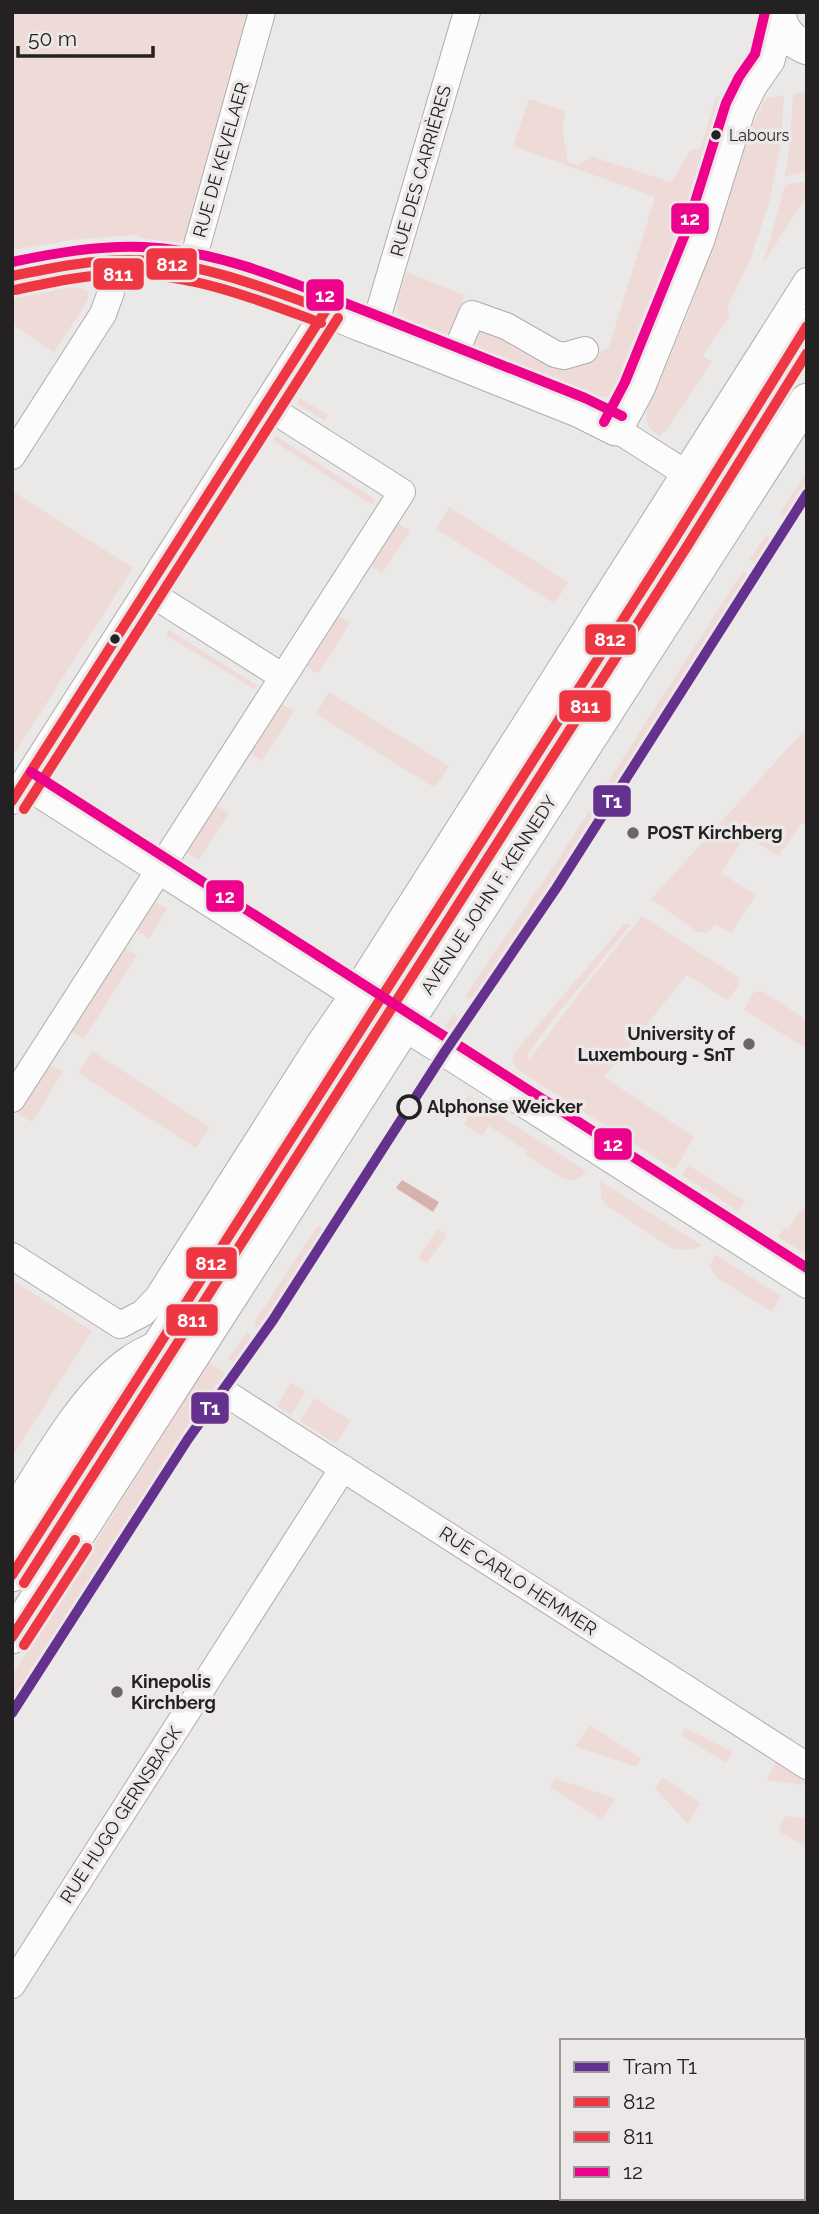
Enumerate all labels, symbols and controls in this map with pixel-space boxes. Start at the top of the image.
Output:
scale bar [18,14,152,58]
text: 50 m [28,26,77,51]
street label: RUE DE KEVELAER [188,80,253,240]
street label: RUE DES CARRIÈRES [385,83,455,259]
place label: Labours [729,126,790,145]
marker: Labours [709,128,723,142]
line badge: 12 [670,202,710,235]
text: 12 [680,207,700,229]
line badge: 812 [145,247,198,281]
text: 812 [156,253,188,275]
line badge: 811 [92,257,145,291]
text: 811 [103,263,133,285]
line badge: 12 [305,278,345,312]
text: 12 [315,284,335,306]
line badge: 812 [584,623,637,656]
text: 812 [594,628,626,650]
unlabelled marker [108,632,122,646]
line badge: 811 [558,689,612,723]
text: 811 [570,695,600,717]
line badge: T1 [592,784,632,818]
text: T1 [602,790,622,812]
street label: AVENUE JOHN F. KENNEDY [416,791,561,998]
place label: POST Kirchberg [647,822,783,843]
marker: POST Kirchberg [625,825,641,841]
line badge: 12 [205,879,245,913]
text: 12 [215,885,235,907]
place label: University of Luxembourg - SnT [577,1023,736,1065]
marker: University of Luxembourg - SnT [741,1036,757,1052]
marker: Alphonse Weicker [397,1095,421,1119]
place label: Alphonse Weicker [427,1096,583,1117]
line badge: 12 [593,1127,633,1161]
text: 12 [603,1133,623,1155]
line badge: 812 [185,1246,238,1280]
text: 812 [195,1252,227,1274]
line badge: 811 [165,1303,219,1337]
text: 811 [177,1309,207,1331]
line badge: T1 [190,1391,230,1425]
text: T1 [200,1397,220,1419]
street label: RUE CARLO HEMMER [436,1522,601,1640]
place label: Kinepolis Kirchberg [131,1671,216,1713]
marker: Kinepolis Kirchberg [109,1684,125,1700]
street label: RUE HUGO GERNSBACK [56,1722,186,1907]
legend [560,2039,805,2200]
text: Tram T1 [623,2054,697,2079]
text: 812 [623,2089,655,2114]
text: 811 [623,2124,653,2149]
text: 12 [623,2159,643,2184]

